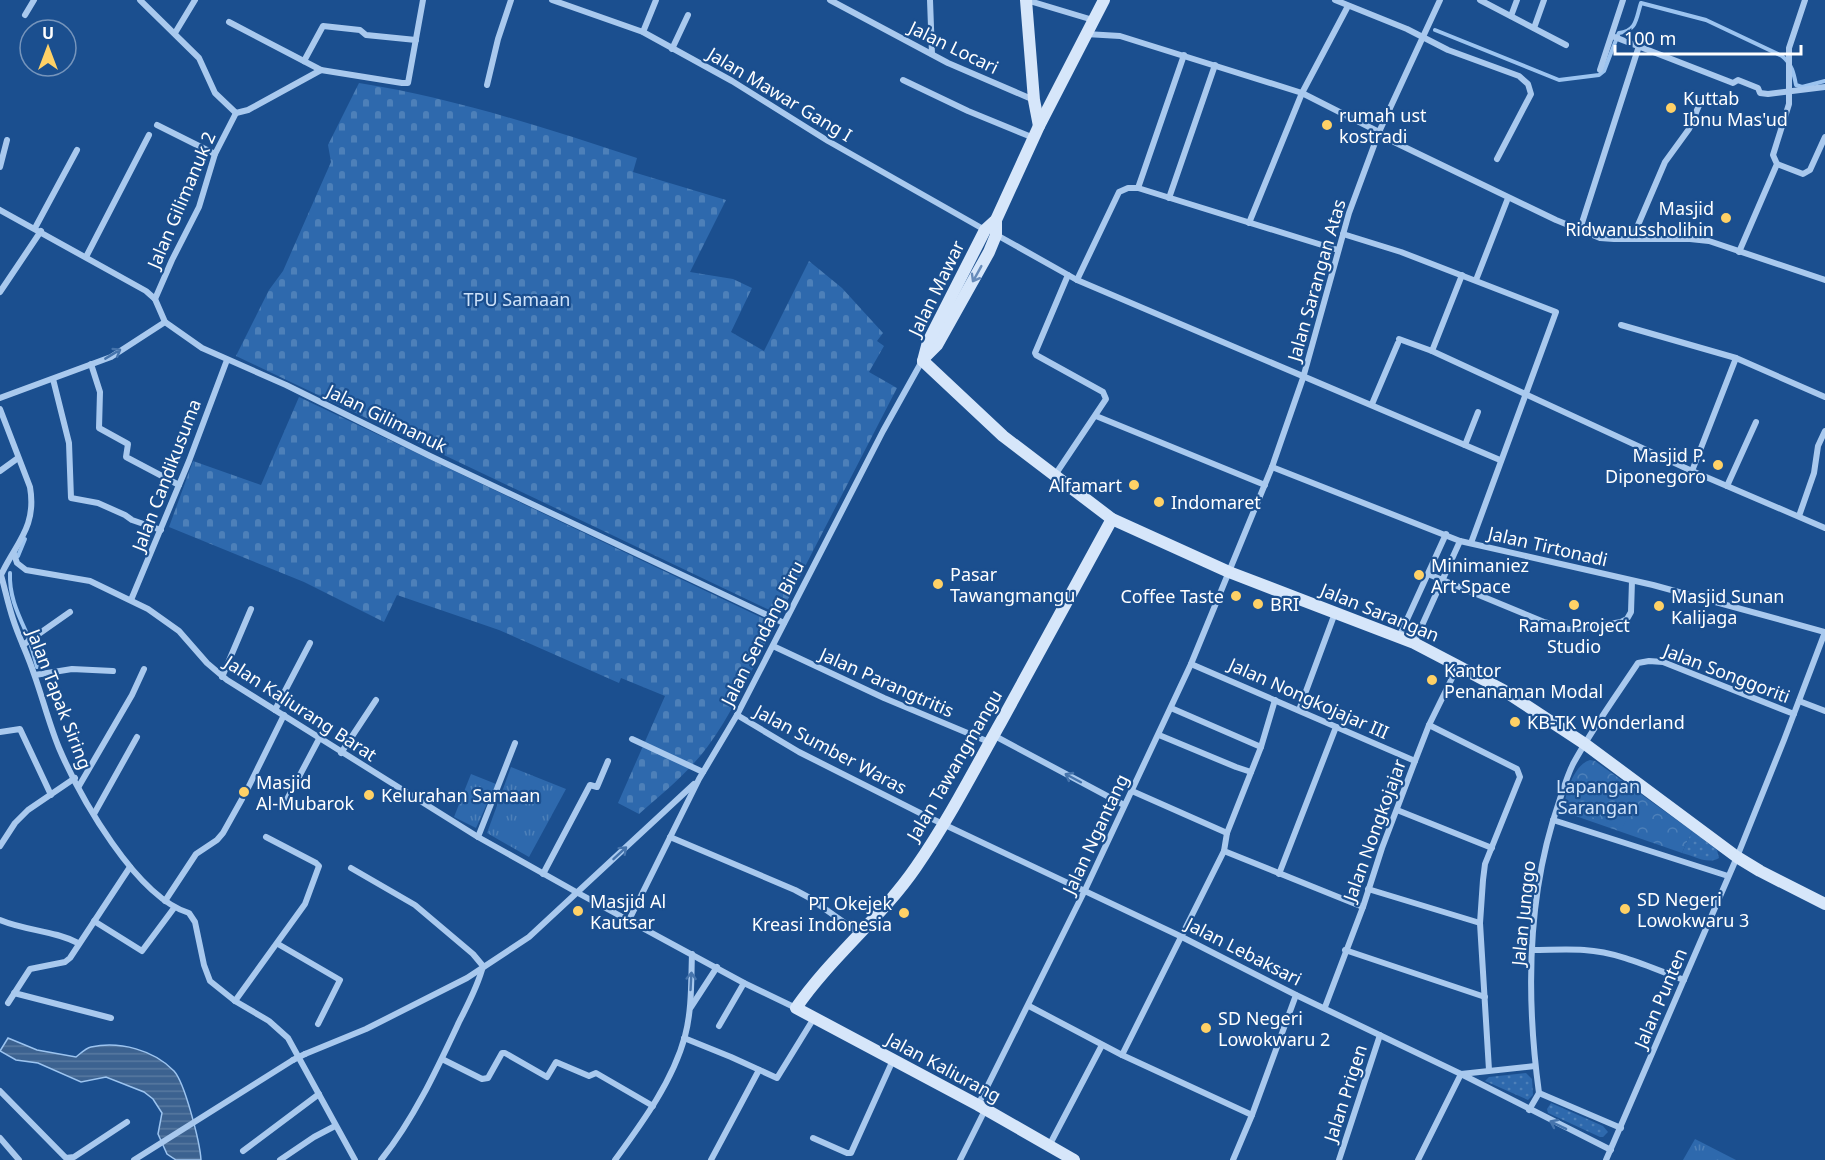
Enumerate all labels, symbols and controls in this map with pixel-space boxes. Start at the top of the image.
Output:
street label: Jalan Locari [903,14,1003,79]
north arrow [18,18,78,78]
scale bar [1615,18,1801,56]
text: U [42,22,54,44]
text: 100 m [1624,26,1676,50]
street label: Jalan Mawar Gang I [702,40,857,147]
place label: Kuttab Ibnu Mas'ud [1683,86,1788,131]
marker: Kuttab Ibnu Mas'ud [1664,101,1678,115]
place label: rumah ust kostradi [1339,103,1427,148]
marker: rumah ust kostradi [1320,118,1334,132]
street label: Jalan Gilimanuk 2 [141,128,221,274]
street label: Jalan Sarangan Atas [1281,196,1351,366]
place label: Masjid Ridwanussholihin [1565,196,1714,241]
marker: Masjid Ridwanussholihin [1719,211,1733,225]
street label: Jalan Mawar [902,236,970,342]
one-way arrow [971,265,983,282]
park label: TPU Samaan [464,287,570,311]
one-way arrow [104,348,121,360]
street label: Jalan Gilimanuk [321,378,452,458]
street label: Jalan Candikusuma [125,395,206,556]
place label: Masjid P. Diponegoro [1605,443,1706,488]
marker: Masjid P. Diponegoro [1711,458,1725,472]
place label: Alfamart [1049,473,1123,497]
marker: Alfamart [1127,478,1141,492]
place label: Indomaret [1171,490,1261,514]
marker: Indomaret [1152,495,1166,509]
street label: Jalan Tirtonadi [1484,520,1610,571]
place label: Minimaniez Art Space [1431,553,1529,598]
street label: Jalan Sendang Biru [714,556,809,711]
place label: Pasar Tawangmangu [950,562,1075,607]
marker: Minimaniez Art Space [1412,568,1426,582]
street label: Jalan Sarangan [1315,576,1443,647]
marker: Pasar Tawangmangu [931,577,945,591]
place label: Coffee Taste [1120,584,1224,608]
place label: Masjid Sunan Kalijaga [1671,584,1784,629]
marker: Coffee Taste [1229,589,1243,603]
place label: BRI [1270,592,1299,616]
marker: BRI [1251,597,1265,611]
marker: Rama Project Studio [1567,598,1581,612]
marker: Masjid Sunan Kalijaga [1652,599,1666,613]
place label: Rama Project Studio [1518,613,1630,658]
street label: Jalan Tapak Siring [21,624,98,773]
street label: Jalan Songgoriti [1658,637,1794,708]
street label: Jalan Parangtritis [814,641,958,722]
street label: Jalan Kaliurang Barat [219,649,382,766]
street label: Jalan Nongkojajar III [1223,651,1393,744]
place label: Kantor Penanaman Modal [1444,658,1603,703]
marker: Kantor Penanaman Modal [1425,673,1439,687]
street label: Jalan Tawangmangu [900,685,1007,847]
street label: Jalan Sumber Waras [749,698,911,799]
place label: KB-TK Wonderland [1527,710,1685,734]
marker: KB-TK Wonderland [1508,715,1522,729]
street label: Jalan Nongkojajar [1336,755,1411,906]
place label: Masjid Al-Mubarok [256,770,355,815]
street label: Jalan Ngantang [1056,770,1133,900]
one-way arrow [1064,772,1082,783]
park label: Lapangan Sarangan [1556,774,1640,819]
place label: Kelurahan Samaan [381,783,540,807]
marker: Masjid Al-Mubarok [237,785,251,799]
marker: Kelurahan Samaan [362,788,376,802]
one-way arrow [612,846,627,860]
street label: Jalan Junggo [1505,859,1540,969]
place label: SD Negeri Lowokwaru 3 [1637,887,1749,932]
place label: Masjid Al Kautsar [590,889,666,934]
place label: PT Okejek Kreasi Indonesia [752,891,892,936]
marker: SD Negeri Lowokwaru 3 [1618,902,1632,916]
marker: Masjid Al Kautsar [571,904,585,918]
marker: PT Okejek Kreasi Indonesia [897,906,911,920]
street label: Jalan Lebaksari [1180,911,1306,990]
street label: Jalan Punten [1627,944,1692,1054]
one-way arrow [685,972,696,992]
place label: SD Negeri Lowokwaru 2 [1218,1006,1330,1051]
marker: SD Negeri Lowokwaru 2 [1199,1021,1213,1035]
street label: Jalan Kaliurang [881,1026,1006,1107]
street label: Jalan Prigen [1317,1041,1372,1147]
one-way arrow [1550,1118,1568,1130]

